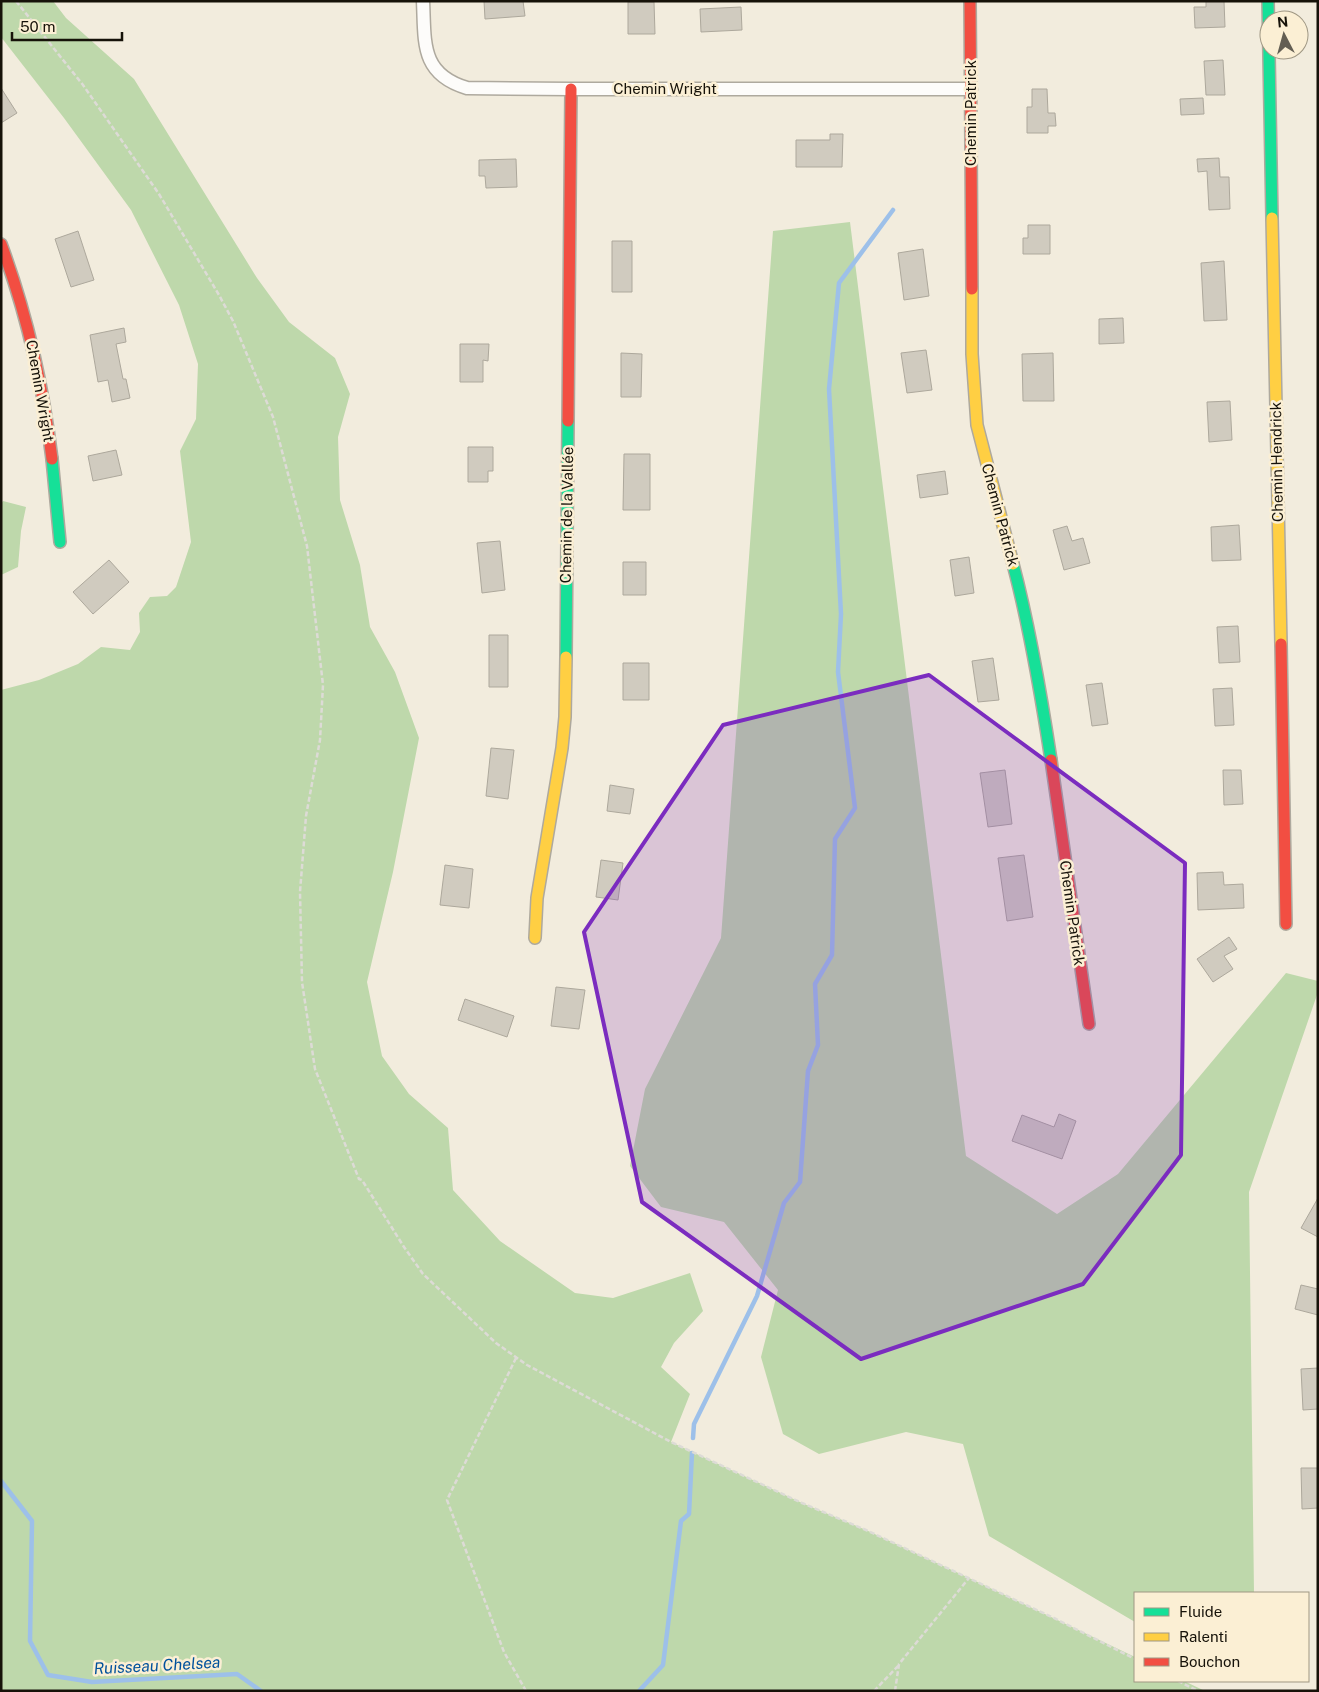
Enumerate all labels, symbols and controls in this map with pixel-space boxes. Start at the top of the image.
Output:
scale bar [12,10,122,42]
north arrow [1259,10,1309,60]
text: N [1276,14,1289,31]
text: 50 m [20,18,55,35]
street label: Chemin Patrick [962,60,979,166]
street label: Chemin Wright [613,80,717,97]
street label: Chemin Wright [23,338,58,443]
street label: Chemin Hendrick [1267,402,1286,522]
street label: Chemin de la Vallée [557,447,576,583]
street label: Chemin Patrick [979,462,1022,568]
street label: Chemin Patrick [1057,859,1088,967]
legend [1134,1592,1309,1682]
text: Fluide [1179,1603,1222,1620]
text: Ralenti [1179,1628,1228,1645]
water label: Ruisseau Chelsea [93,1653,221,1678]
text: Bouchon [1179,1653,1240,1670]

